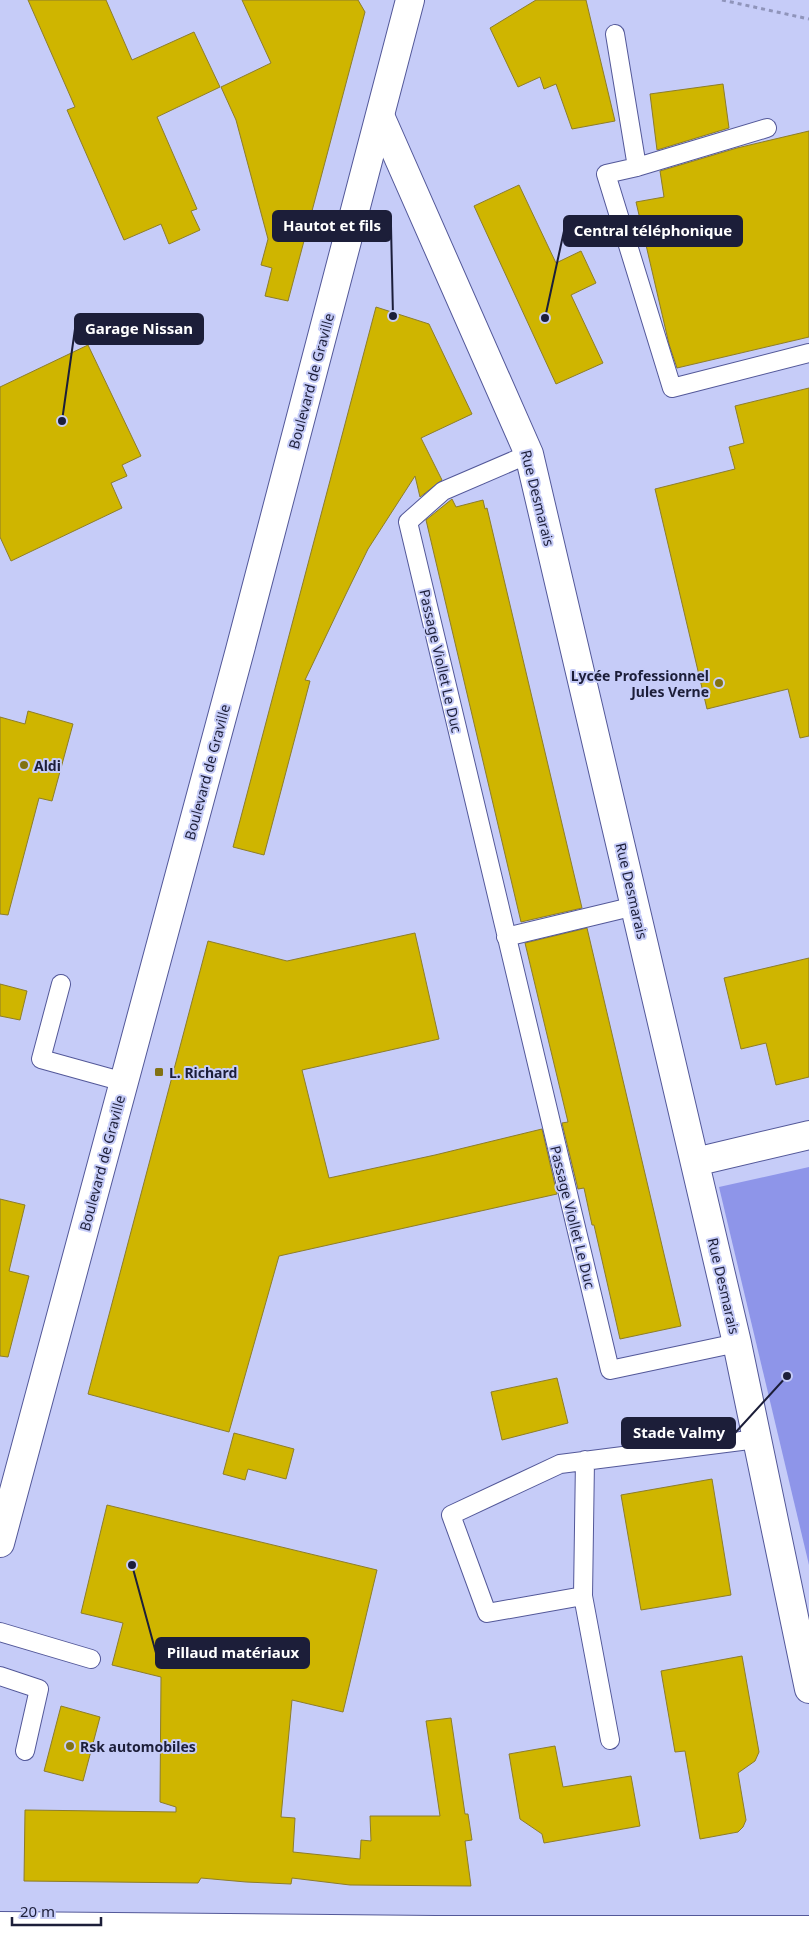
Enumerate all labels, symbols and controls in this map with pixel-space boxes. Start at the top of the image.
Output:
callout: Hautot et fils [273,211,391,241]
text: Hautot et fils [283,215,381,235]
callout: Central téléphonique [564,216,742,246]
text: Central téléphonique [574,220,732,240]
street label: Boulevard de Graville [284,311,338,451]
callout: Garage Nissan [75,314,203,344]
text: Garage Nissan [85,318,193,338]
street label: Rue Desmarais [517,448,559,548]
street label: Passage Viollet Le Duc [415,587,467,735]
place label: Lycée Professionnel Jules Verne [571,666,709,701]
marker: Lycée Professionnel Jules Verne [713,677,725,689]
street label: Boulevard de Graville [180,702,234,842]
place label: Aldi [34,756,61,775]
marker: Aldi [18,759,30,771]
street label: Rue Desmarais [612,841,652,941]
place label: L. Richard [169,1063,237,1082]
marker: L. Richard [153,1066,165,1078]
street label: Boulevard de Graville [75,1093,129,1233]
street label: Passage Viollet Le Duc [546,1144,600,1291]
street label: Rue Desmarais [704,1236,744,1336]
callout: Stade Valmy [622,1418,735,1448]
text: Stade Valmy [633,1422,726,1442]
callout: Pillaud matériaux [156,1638,309,1668]
text: Pillaud matériaux [167,1642,300,1662]
place label: Rsk automobiles [80,1737,196,1756]
marker: Rsk automobiles [64,1740,76,1752]
scale bar [12,1894,101,1926]
text: 20 m [20,1901,55,1921]

